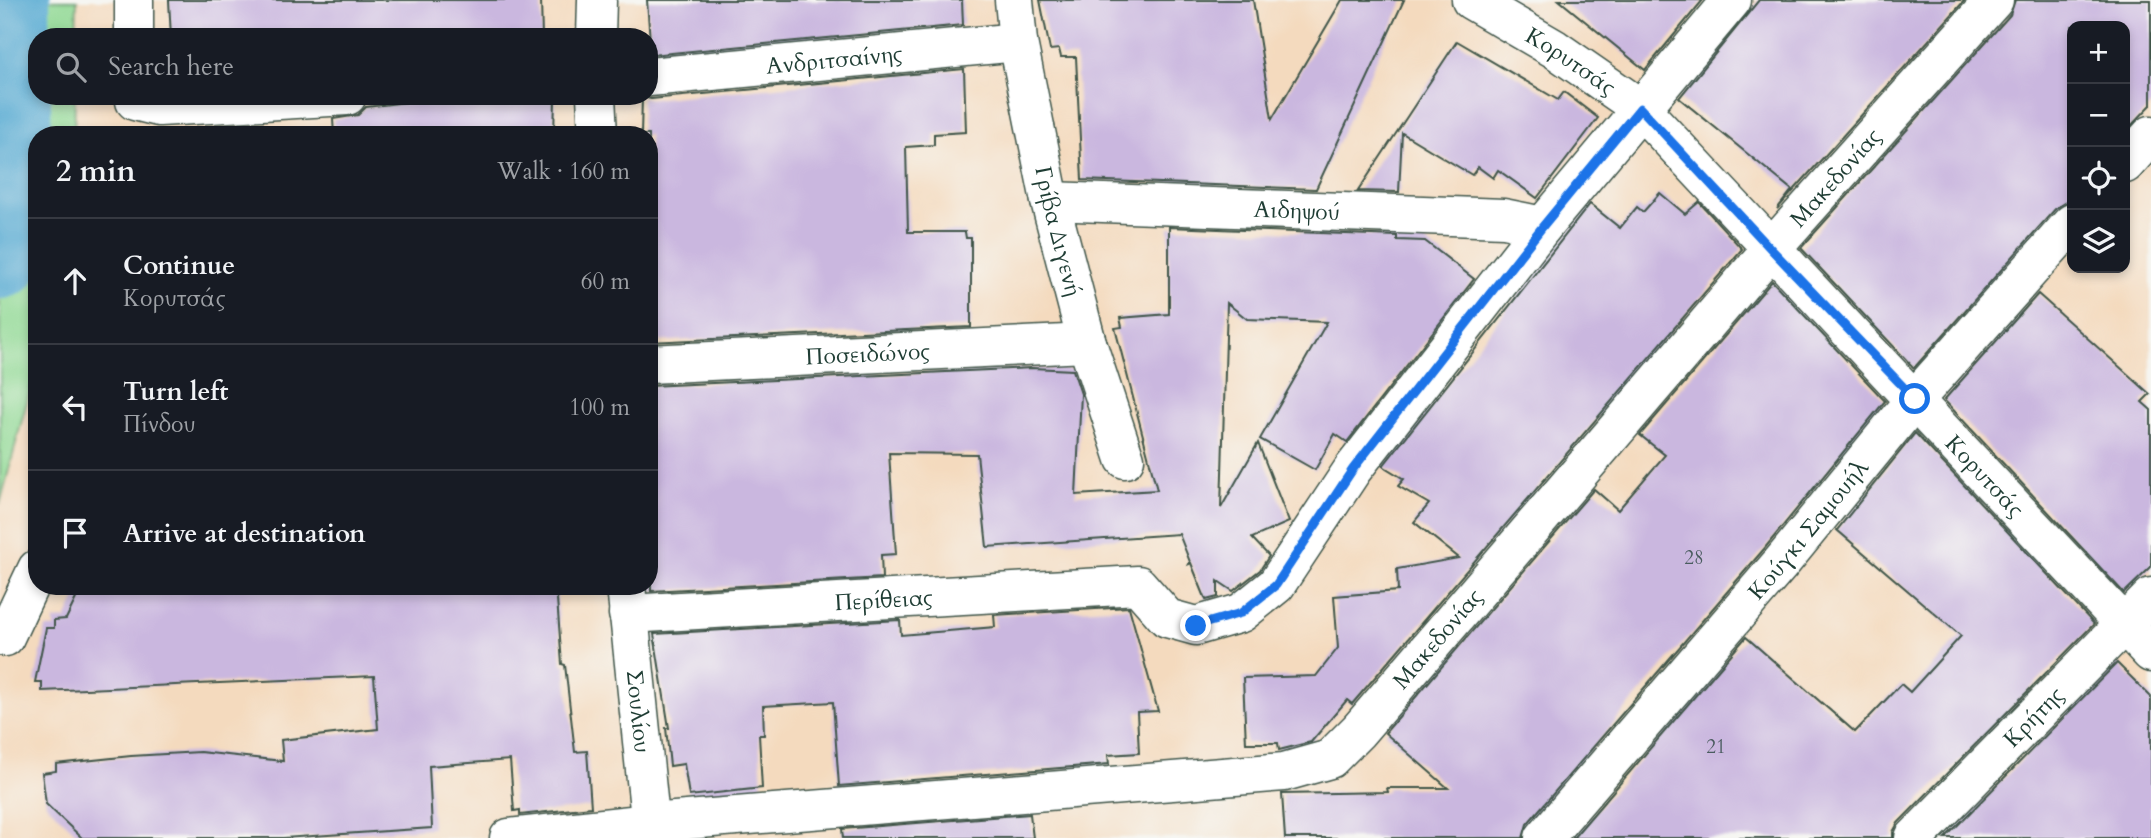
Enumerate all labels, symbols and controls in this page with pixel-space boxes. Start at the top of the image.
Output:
street label: Κορυτσάς [1520,20,1622,102]
map controls [2067,21,2130,273]
button: + [2067,21,2130,84]
search box [28,28,658,105]
street label: Ανδριτσαίνης [764,38,904,81]
icon: search [52,48,90,86]
text: Search here [108,49,234,84]
button: − [2067,84,2130,147]
street label: Μακεδονίας [1782,121,1888,234]
button: locate [2067,147,2130,210]
text: 2 min [56,151,136,192]
text: Walk · 160 m [497,156,630,187]
street label: Γρίβα Διγενή [1028,163,1090,300]
street label: Αιδηψού [1253,193,1340,227]
button: layers [2067,210,2130,273]
text: Continue [123,248,235,283]
icon: ahead [56,262,94,300]
text: 60 m [581,266,630,297]
text: Κορυτσάς [123,283,226,314]
street label: Ποσειδώνος [805,335,931,372]
text: Turn left [123,374,228,409]
route start [1899,383,1930,414]
icon: left [56,388,94,426]
text: 100 m [569,392,630,423]
text: Πίνδου [123,409,196,440]
street label: Κορυτσάς [1939,428,2031,524]
street label: Κούγκι Σαμουήλ [1741,452,1875,606]
icon: arrive [56,514,94,552]
text: Arrive at destination [123,516,366,551]
house number: 28 [1684,545,1704,571]
street label: Περίθειας [834,581,934,618]
street label: Μακεδονίας [1385,582,1489,695]
route end [1180,610,1211,641]
street label: Σουλίου [619,668,659,754]
street label: Κρήτης [1996,679,2070,754]
house number: 21 [1706,734,1726,760]

